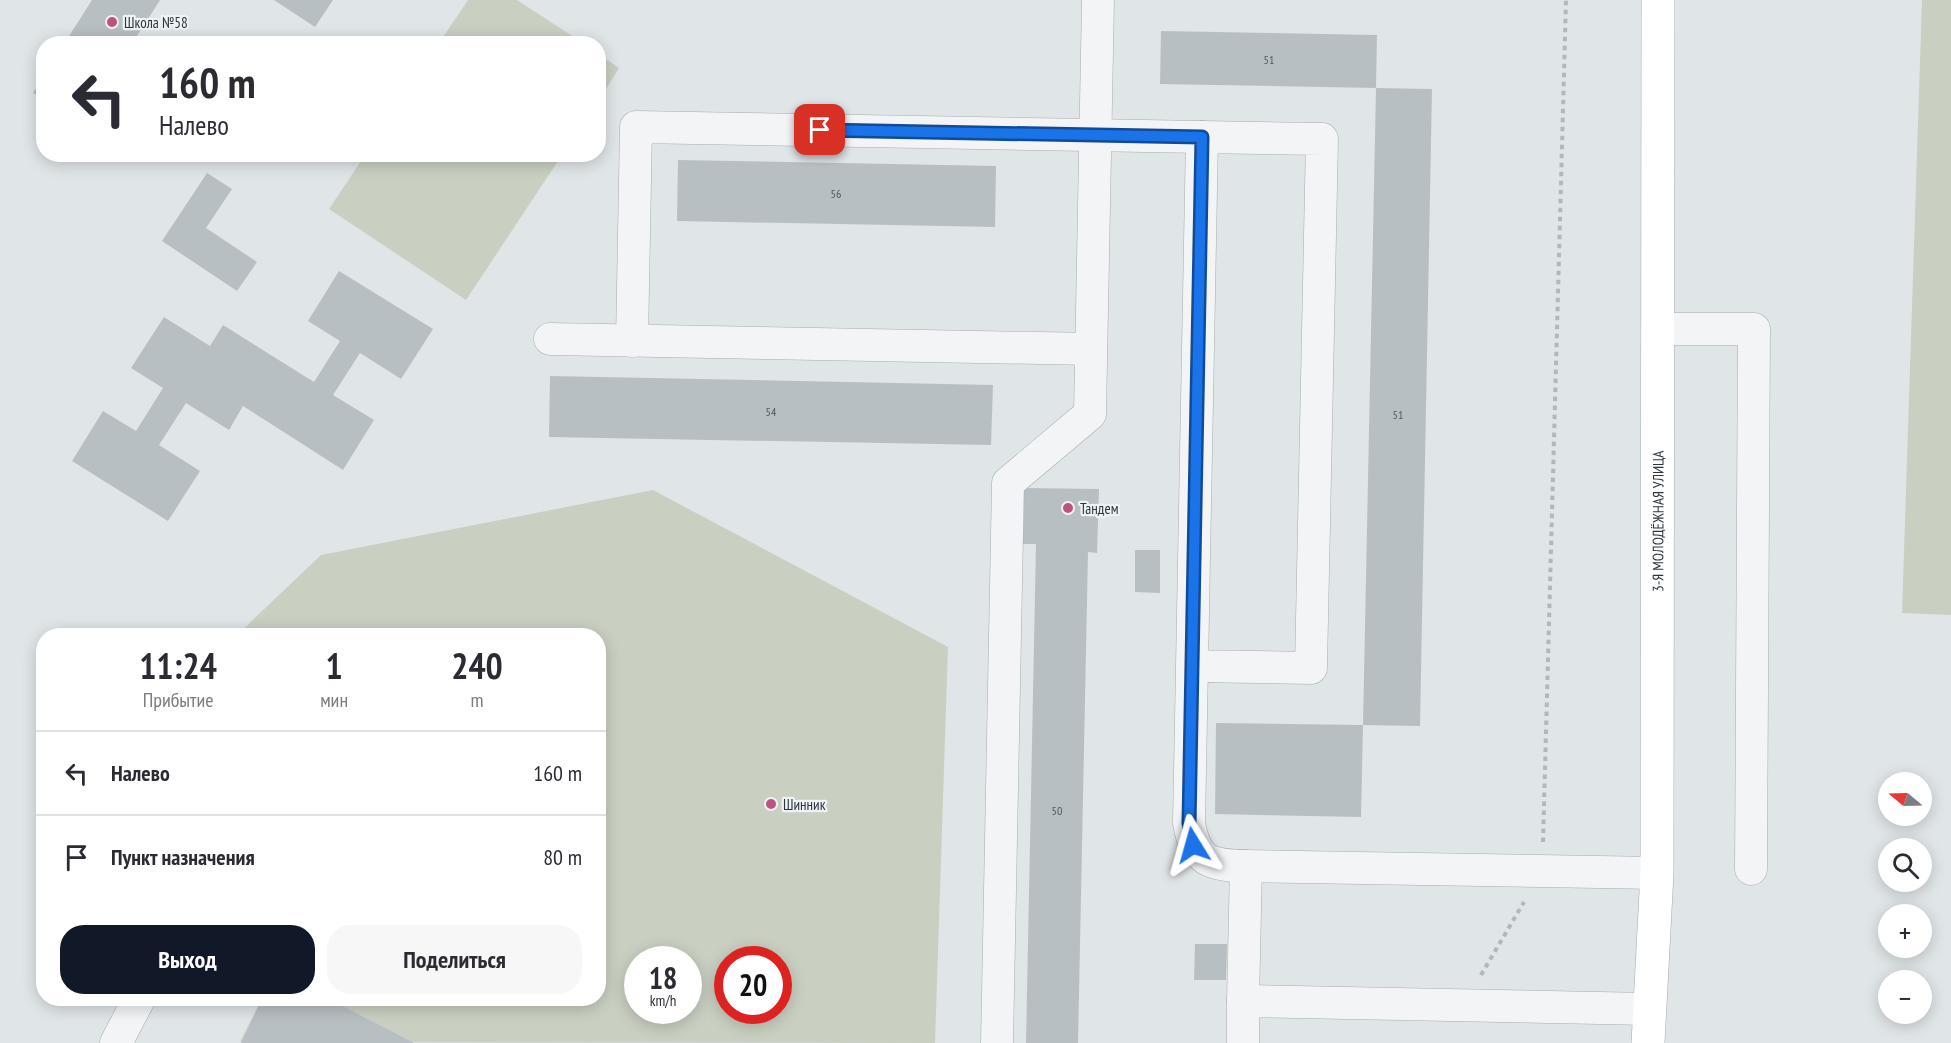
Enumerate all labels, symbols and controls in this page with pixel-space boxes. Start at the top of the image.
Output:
place label: Школа №58 [124,13,188,32]
marker: Школа №58 [105,15,119,29]
house number: 51 [1264,52,1274,67]
text: 160 m [159,55,256,110]
icon: left [60,60,138,138]
pin [794,104,845,155]
text: Налево [159,108,229,142]
icon: arrive [803,113,836,146]
house number: 56 [831,186,841,201]
house number: 54 [766,404,777,419]
house number: 51 [1393,407,1403,422]
street label: 3-Я МОЛОДЁЖНАЯ УЛИЦА [1648,450,1667,592]
place label: Тандем [1080,499,1118,518]
marker: Тандем [1061,501,1075,515]
text: 11:24 [139,642,217,689]
text: 1 [326,642,343,689]
text: 240 [451,642,503,689]
text: Прибытие [143,687,214,713]
text: мин [320,687,348,713]
text: m [471,687,484,713]
icon: left [60,757,93,790]
text: Налево [111,759,170,787]
text: 160 m [533,759,582,787]
north arrow [1878,772,1932,826]
map controls [1878,772,1932,1024]
place label: Шинник [783,795,826,814]
marker: Шинник [764,797,778,811]
house number: 50 [1052,803,1062,818]
position arrow [1161,813,1225,877]
button: search [1878,838,1932,892]
icon: arrive [60,841,93,874]
text: Пункт назначения [111,843,255,871]
text: 80 m [543,843,582,871]
button: + [1878,904,1932,958]
button: Выход [60,925,315,994]
button: Поделиться [327,925,582,994]
speed limit sign: 20 [714,946,792,1024]
text: 18 [649,958,677,997]
button: − [1878,970,1932,1024]
text: km/h [650,991,676,1010]

